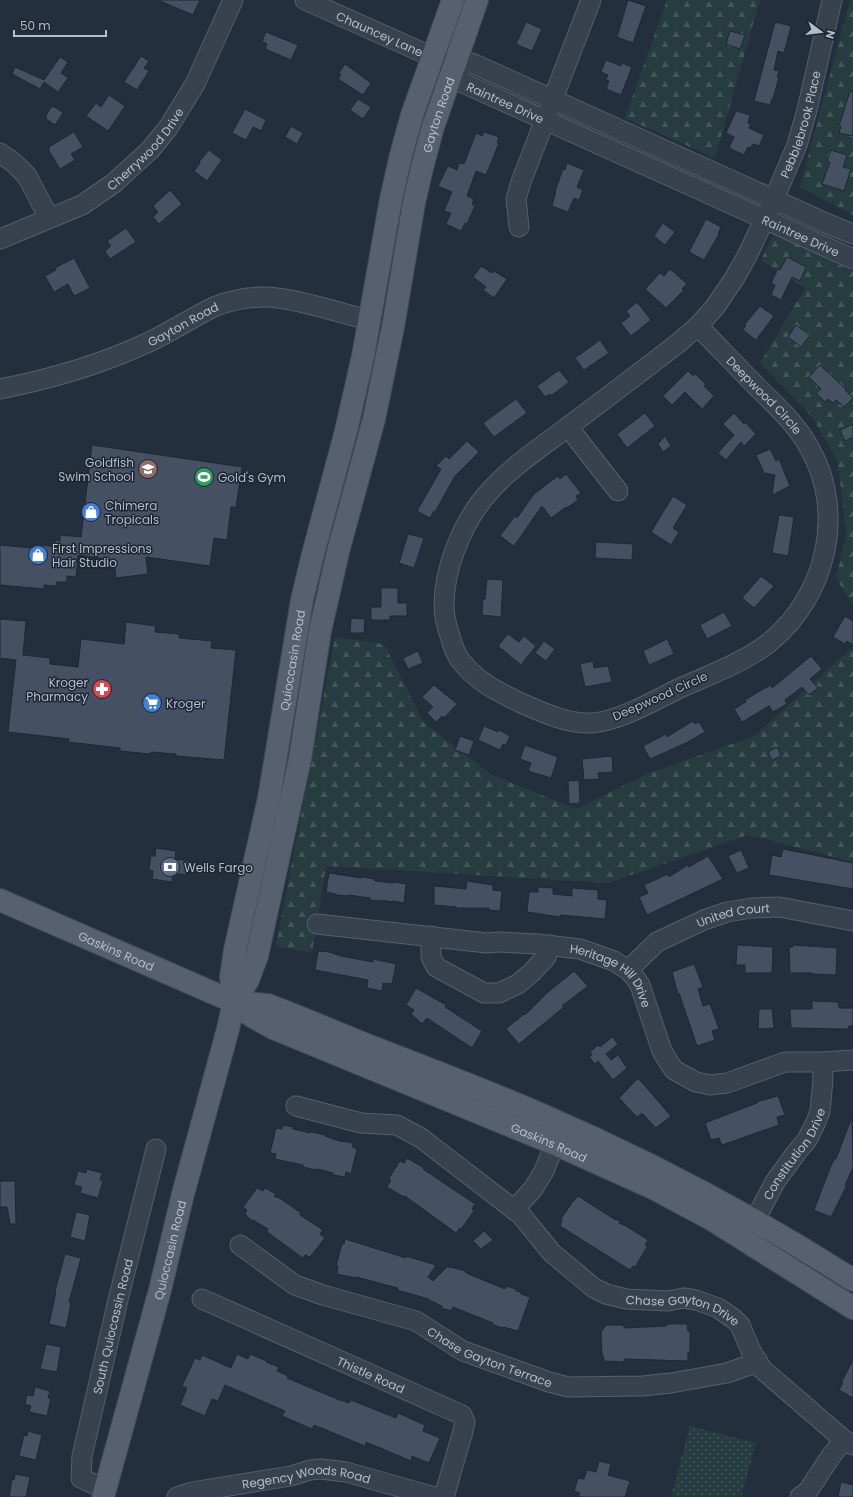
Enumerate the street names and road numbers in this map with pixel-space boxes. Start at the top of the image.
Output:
street label: Chauncey Lane [334,7,426,60]
street label: Pebblebrook Place [776,69,824,180]
street label: Gayton Road [418,75,458,154]
street label: Raintree Drive [464,77,547,127]
street label: Cherrywood Drive [103,104,187,194]
street label: Raintree Drive [759,211,842,260]
street label: Gayton Road [145,298,221,350]
street label: Deepwood Circle [723,352,806,438]
street label: Quioccasin Road [275,609,309,712]
street label: Deepwood Circle [610,667,710,725]
street label: United Court [693,899,770,931]
street label: Gaskins Road [76,927,157,975]
street label: Heritage Hill Drive [569,939,655,1010]
street label: Constitution Drive [759,1105,829,1203]
street label: Gaskins Road [508,1118,590,1166]
street label: Quioccasin Road [149,1198,190,1302]
street label: South Quiocassin Road [88,1257,137,1396]
street label: Chase Gayton Drive [625,1289,744,1329]
street label: Chase Gayton Terrace [424,1322,555,1391]
street label: Thistle Road [334,1352,408,1397]
street label: Regency Woods Road [241,1460,373,1492]

